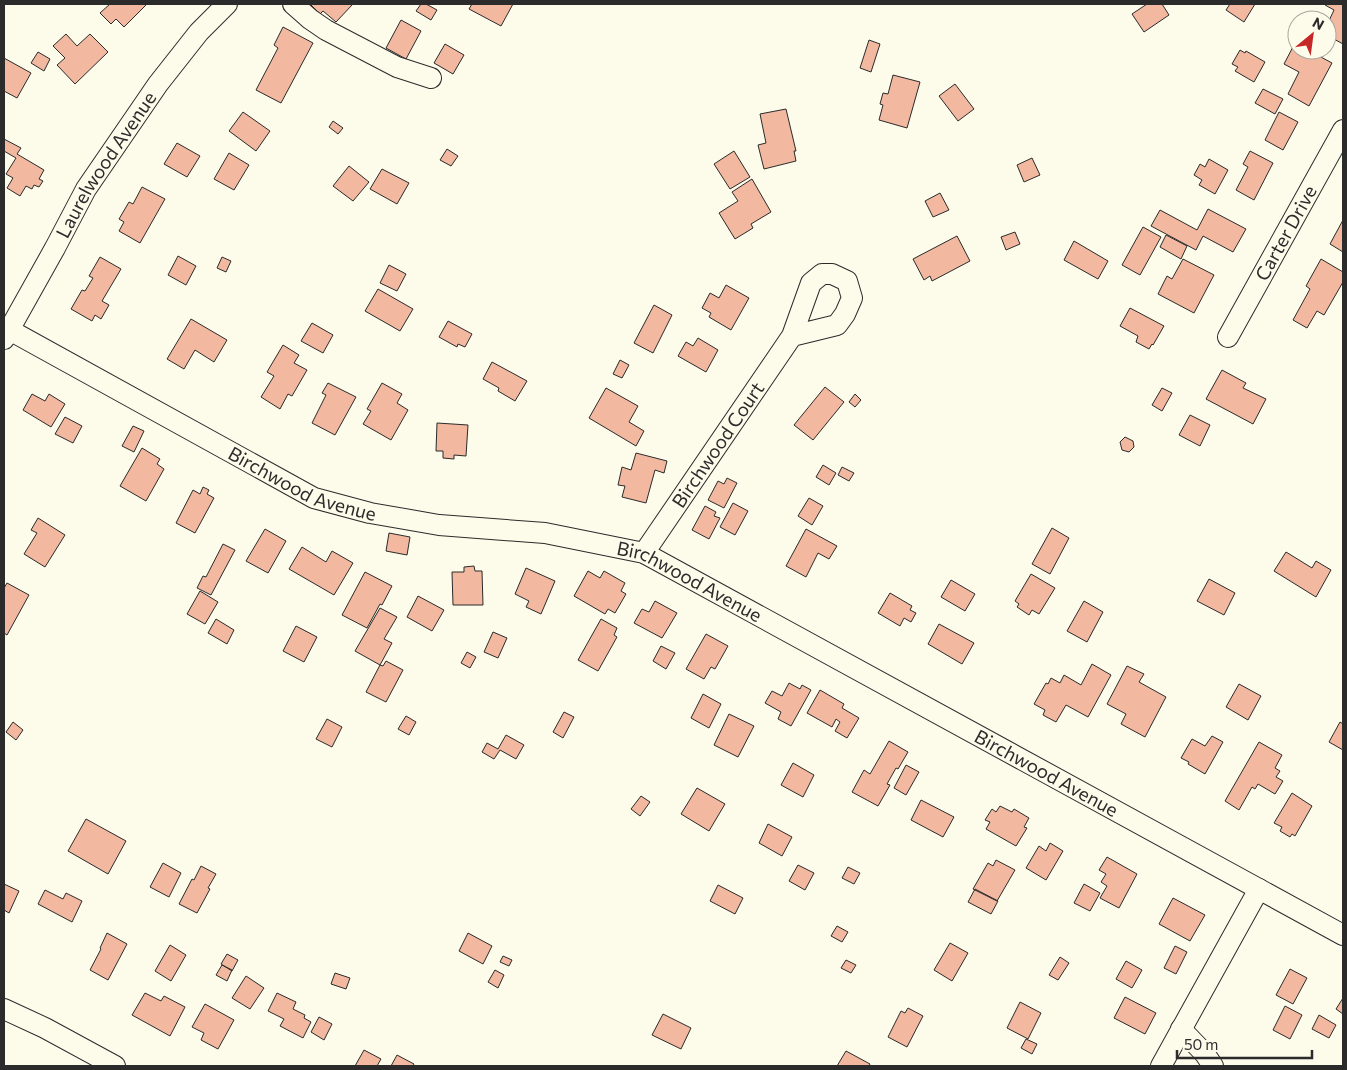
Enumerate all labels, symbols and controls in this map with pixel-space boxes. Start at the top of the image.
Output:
north arrow [1287,10,1337,60]
text: N [1310,13,1327,33]
street label: Laurelwood Avenue [50,87,160,242]
street label: Carter Drive [1250,181,1321,284]
street label: Birchwood Court [666,377,768,512]
street label: Birchwood Avenue [225,441,378,525]
street label: Birchwood Avenue [615,536,766,626]
street label: Birchwood Avenue [971,724,1122,821]
scale bar [1177,1028,1312,1060]
text: 50 m [1184,1035,1218,1053]

